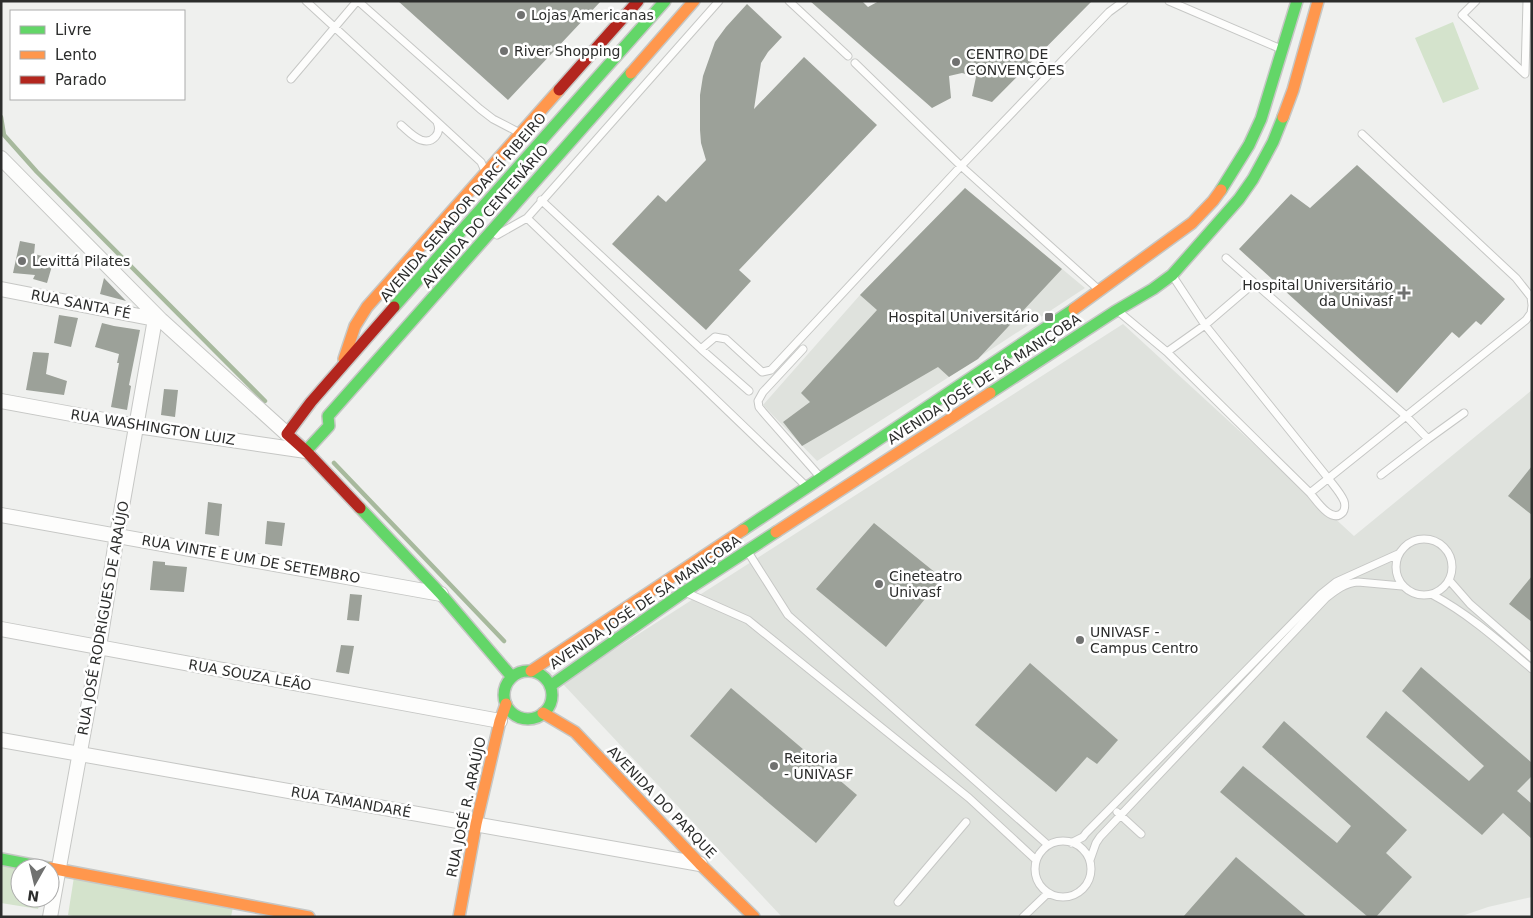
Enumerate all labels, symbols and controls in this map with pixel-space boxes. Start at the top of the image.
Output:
place label: Lojas Americanas [531,7,654,23]
marker: Lojas Americanas [515,9,527,21]
legend [10,10,185,100]
text: Livre [55,21,91,39]
place label: River Shopping [514,43,620,59]
marker: River Shopping [498,45,510,57]
text: Lento [55,46,97,64]
place label: CENTRO DE CONVENÇÕES [966,46,1065,78]
marker: CENTRO DE CONVENÇÕES [950,56,962,68]
text: Parado [55,71,107,89]
street label: AVENIDA SENADOR DARCÍ RIBEIRO [377,109,549,305]
street label: AVENIDA DO CENTENÁRIO [419,141,551,291]
place label: Levittá Pilates [32,253,130,269]
marker: Levittá Pilates [16,255,28,267]
place label: Hospital Universitário da Univasf [1242,277,1394,309]
street label: RUA SANTA FÉ [30,286,132,322]
marker: Hospital Universitário da Univasf [1397,286,1411,300]
place label: Hospital Universitário [888,309,1039,325]
street label: AVENIDA JOSÉ DE SÁ MANIÇOBA [884,310,1084,448]
marker: Hospital Universitário [1043,311,1055,323]
street label: RUA WASHINGTON LUIZ [69,406,237,448]
street label: RUA JOSÉ RODRIGUES DE ARAÚJO [73,499,132,736]
street label: RUA VINTE E UM DE SETEMBRO [140,532,362,586]
street label: AVENIDA JOSÉ DE SÁ MANIÇOBA [546,532,744,672]
place label: Cineteatro Univasf [889,568,962,600]
marker: Cineteatro Univasf [873,578,885,590]
place label: UNIVASF - Campus Centro [1090,624,1198,656]
marker: UNIVASF - Campus Centro [1074,634,1086,646]
street label: RUA SOUZA LEÃO [187,656,313,694]
street label: RUA JOSÉ R. ARAÚJO [442,735,489,879]
street label: AVENIDA DO PARQUE [604,743,720,861]
place label: Reitoria - UNIVASF [784,750,854,782]
marker: Reitoria - UNIVASF [768,760,780,772]
street label: RUA TAMANDARÉ [290,784,412,820]
north arrow [10,858,60,908]
text: N [26,887,40,905]

